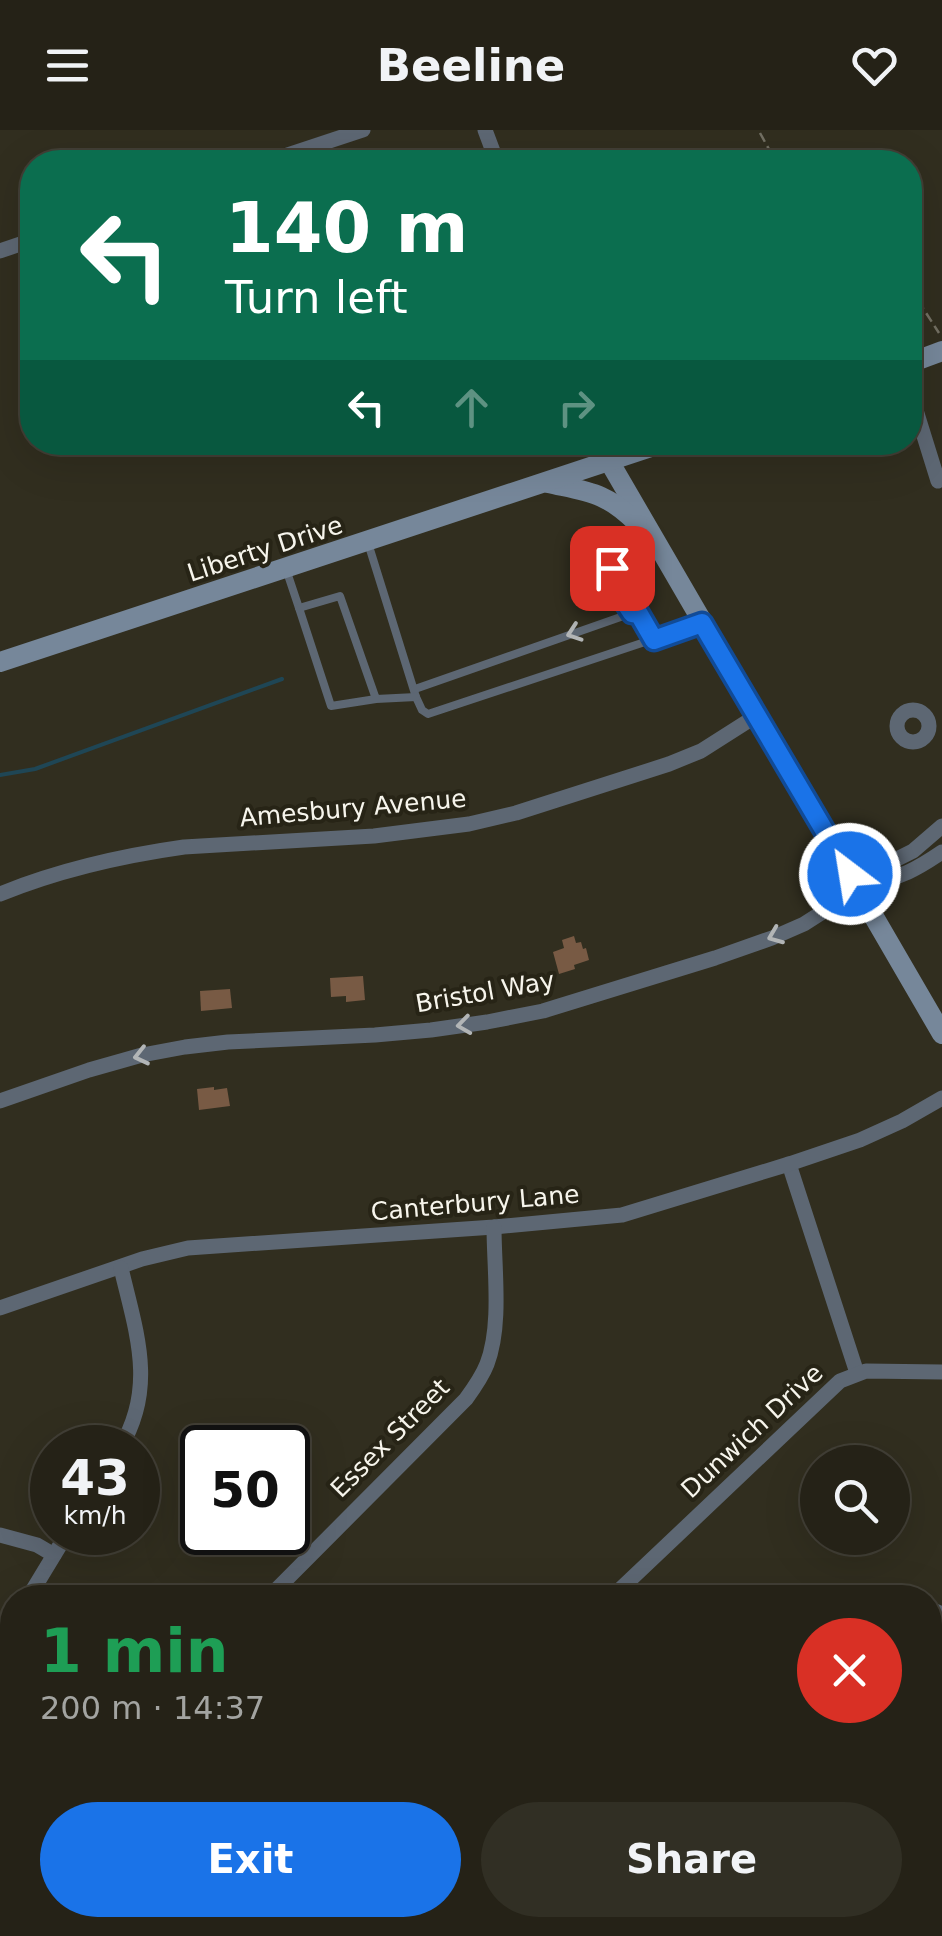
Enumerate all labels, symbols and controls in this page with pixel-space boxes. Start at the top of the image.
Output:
icon: menu [40,38,95,93]
icon: heart [847,38,902,93]
text: Beeline [377,39,565,92]
text: 140 m [225,187,468,269]
icon: left [60,190,190,320]
text: Turn left [225,271,408,324]
icon: left [339,380,394,435]
icon: ahead [444,380,499,435]
icon: right [549,380,604,435]
street label: Liberty Drive [184,510,346,588]
pin [570,526,655,611]
icon: arrive [585,541,640,596]
one-way arrow [567,622,584,642]
street label: Amesbury Avenue [238,784,468,832]
position arrow [798,822,902,926]
one-way arrow [768,924,786,944]
street label: Bristol Way [413,965,557,1018]
one-way arrow [455,1014,472,1035]
one-way arrow [133,1044,150,1065]
street label: Canterbury Lane [369,1179,581,1227]
street label: Dunwich Drive [675,1358,829,1504]
street label: Essex Street [325,1373,455,1503]
speed limit sign: 50 [180,1425,310,1555]
map controls [800,1445,910,1555]
button: search [800,1445,910,1555]
text: 43 [60,1449,130,1507]
text: km/h [63,1501,127,1530]
text: 1 min [40,1616,228,1686]
button: close [797,1618,902,1723]
text: 200 m · 14:37 [40,1689,265,1727]
button: Exit [40,1802,461,1917]
button: Share [481,1802,902,1917]

